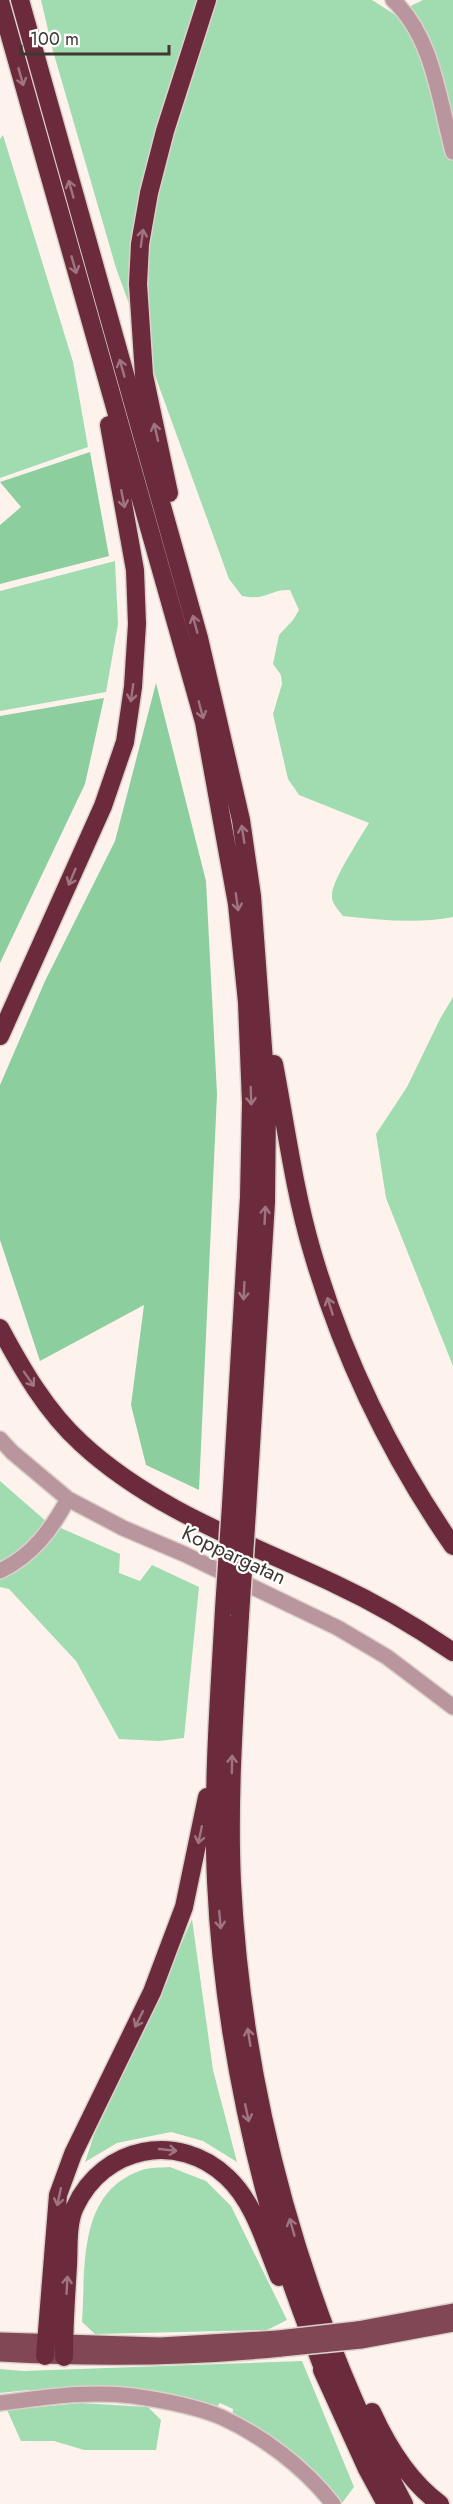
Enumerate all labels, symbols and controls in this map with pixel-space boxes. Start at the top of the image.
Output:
scale bar [21,18,170,56]
text: 100 m [30,26,79,52]
one-way arrow [16,67,27,86]
one-way arrow [65,179,76,198]
one-way arrow [136,229,147,248]
one-way arrow [69,255,80,274]
one-way arrow [116,359,127,378]
one-way arrow [150,422,161,442]
one-way arrow [118,489,129,508]
one-way arrow [188,615,200,634]
one-way arrow [127,682,138,702]
one-way arrow [196,700,207,719]
one-way arrow [237,825,248,845]
one-way arrow [66,868,77,886]
one-way arrow [231,891,242,911]
one-way arrow [245,1085,256,1105]
one-way arrow [259,1205,270,1225]
one-way arrow [239,1280,250,1300]
one-way arrow [323,1297,334,1316]
one-way arrow [23,1370,35,1386]
street label: Koppargatan [177,1518,291,1592]
one-way arrow [226,1755,238,1775]
one-way arrow [194,1825,205,1844]
one-way arrow [215,1910,226,1930]
one-way arrow [132,2010,144,2028]
one-way arrow [243,2028,254,2047]
one-way arrow [242,2103,253,2122]
one-way arrow [158,2145,178,2156]
one-way arrow [53,2187,64,2206]
one-way arrow [286,2218,297,2237]
one-way arrow [62,2275,73,2295]

